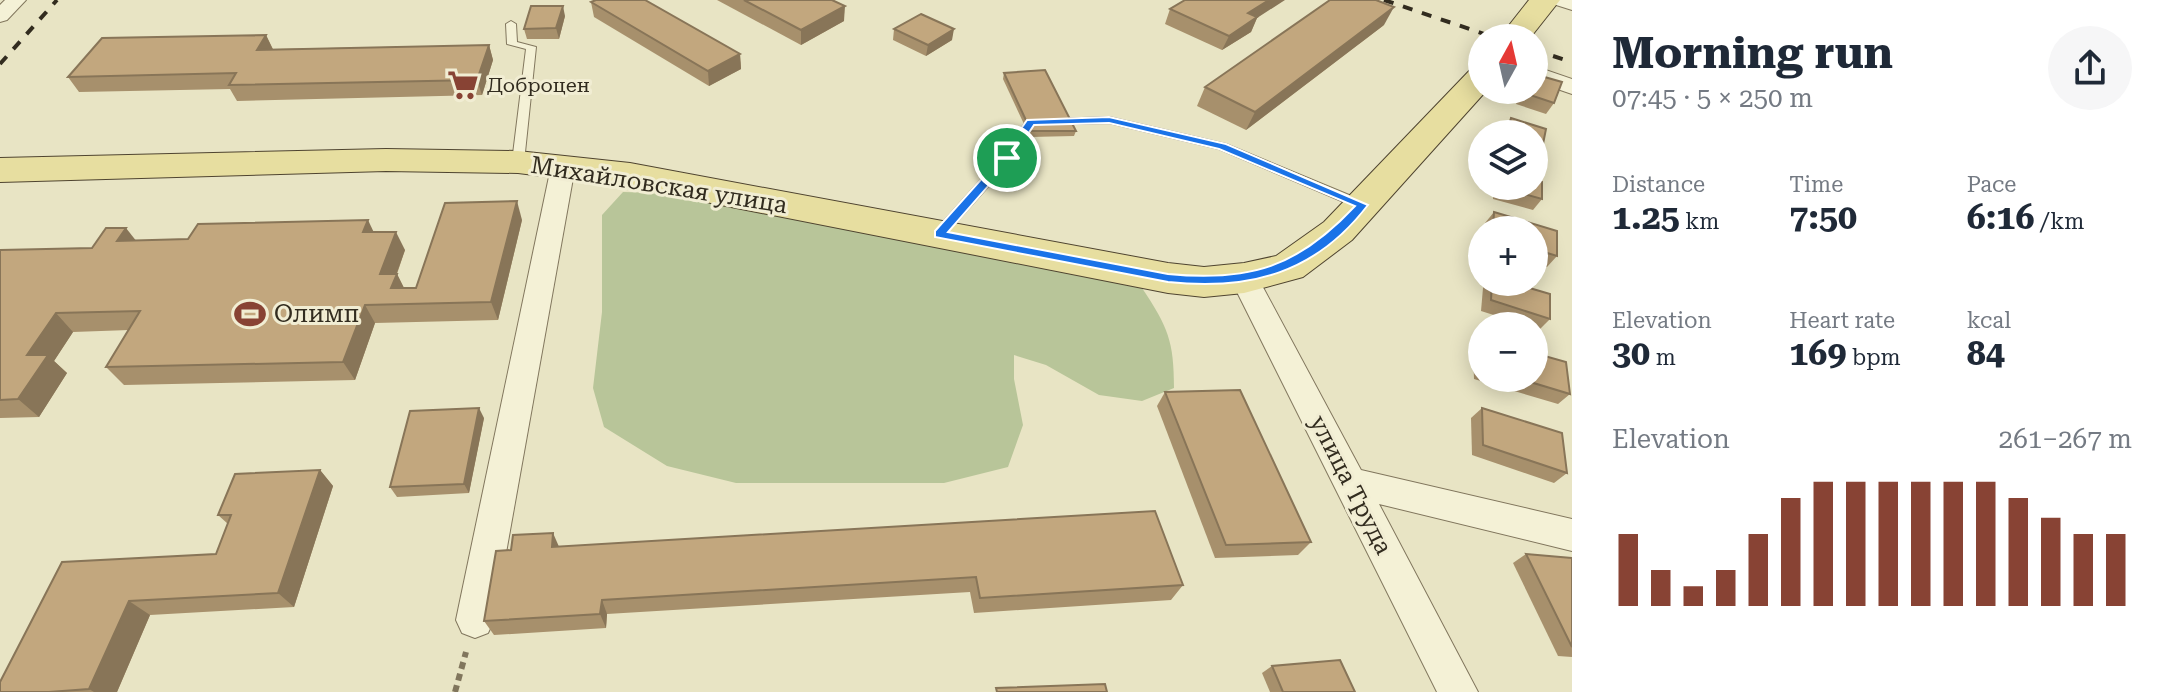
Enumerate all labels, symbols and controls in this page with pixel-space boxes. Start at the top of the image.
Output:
north arrow [1468,24,1548,104]
map controls [1468,24,1548,392]
button: share [2048,26,2132,110]
text: Morning run [1612,27,1893,79]
supermarket icon: Доброцен [446,68,480,102]
place label: Доброцен [487,73,590,97]
text: 07:45 · 5 × 250 m [1612,83,1813,113]
button: layers [1468,120,1548,200]
pin [973,124,1041,192]
icon: arrive [985,136,1029,180]
street label: Михайловская улица [529,151,789,219]
text: Distance [1612,172,1705,197]
text: Time [1789,172,1843,197]
text: Pace [1967,172,2016,197]
text: 1.25 [1612,197,1680,237]
text: 7:50 [1789,197,1857,237]
text: 6:16 [1967,197,2034,237]
text: km [1680,209,1719,234]
text: /km [2034,209,2084,234]
button: + [1468,216,1548,296]
sports icon: Олимп [233,297,267,331]
place label: Олимп [274,300,359,328]
text: Elevation [1612,308,1712,333]
text: Heart rate [1789,308,1895,333]
text: kcal [1967,308,2011,333]
button: − [1468,312,1548,392]
text: 30 [1612,333,1650,373]
text: 169 [1789,333,1846,373]
text: 84 [1967,333,2005,373]
text: m [1650,345,1676,370]
text: bpm [1846,345,1901,370]
street label: улица Труда [1304,411,1398,559]
text: Elevation [1612,424,1730,454]
text: 261–267 m [1999,424,2132,454]

